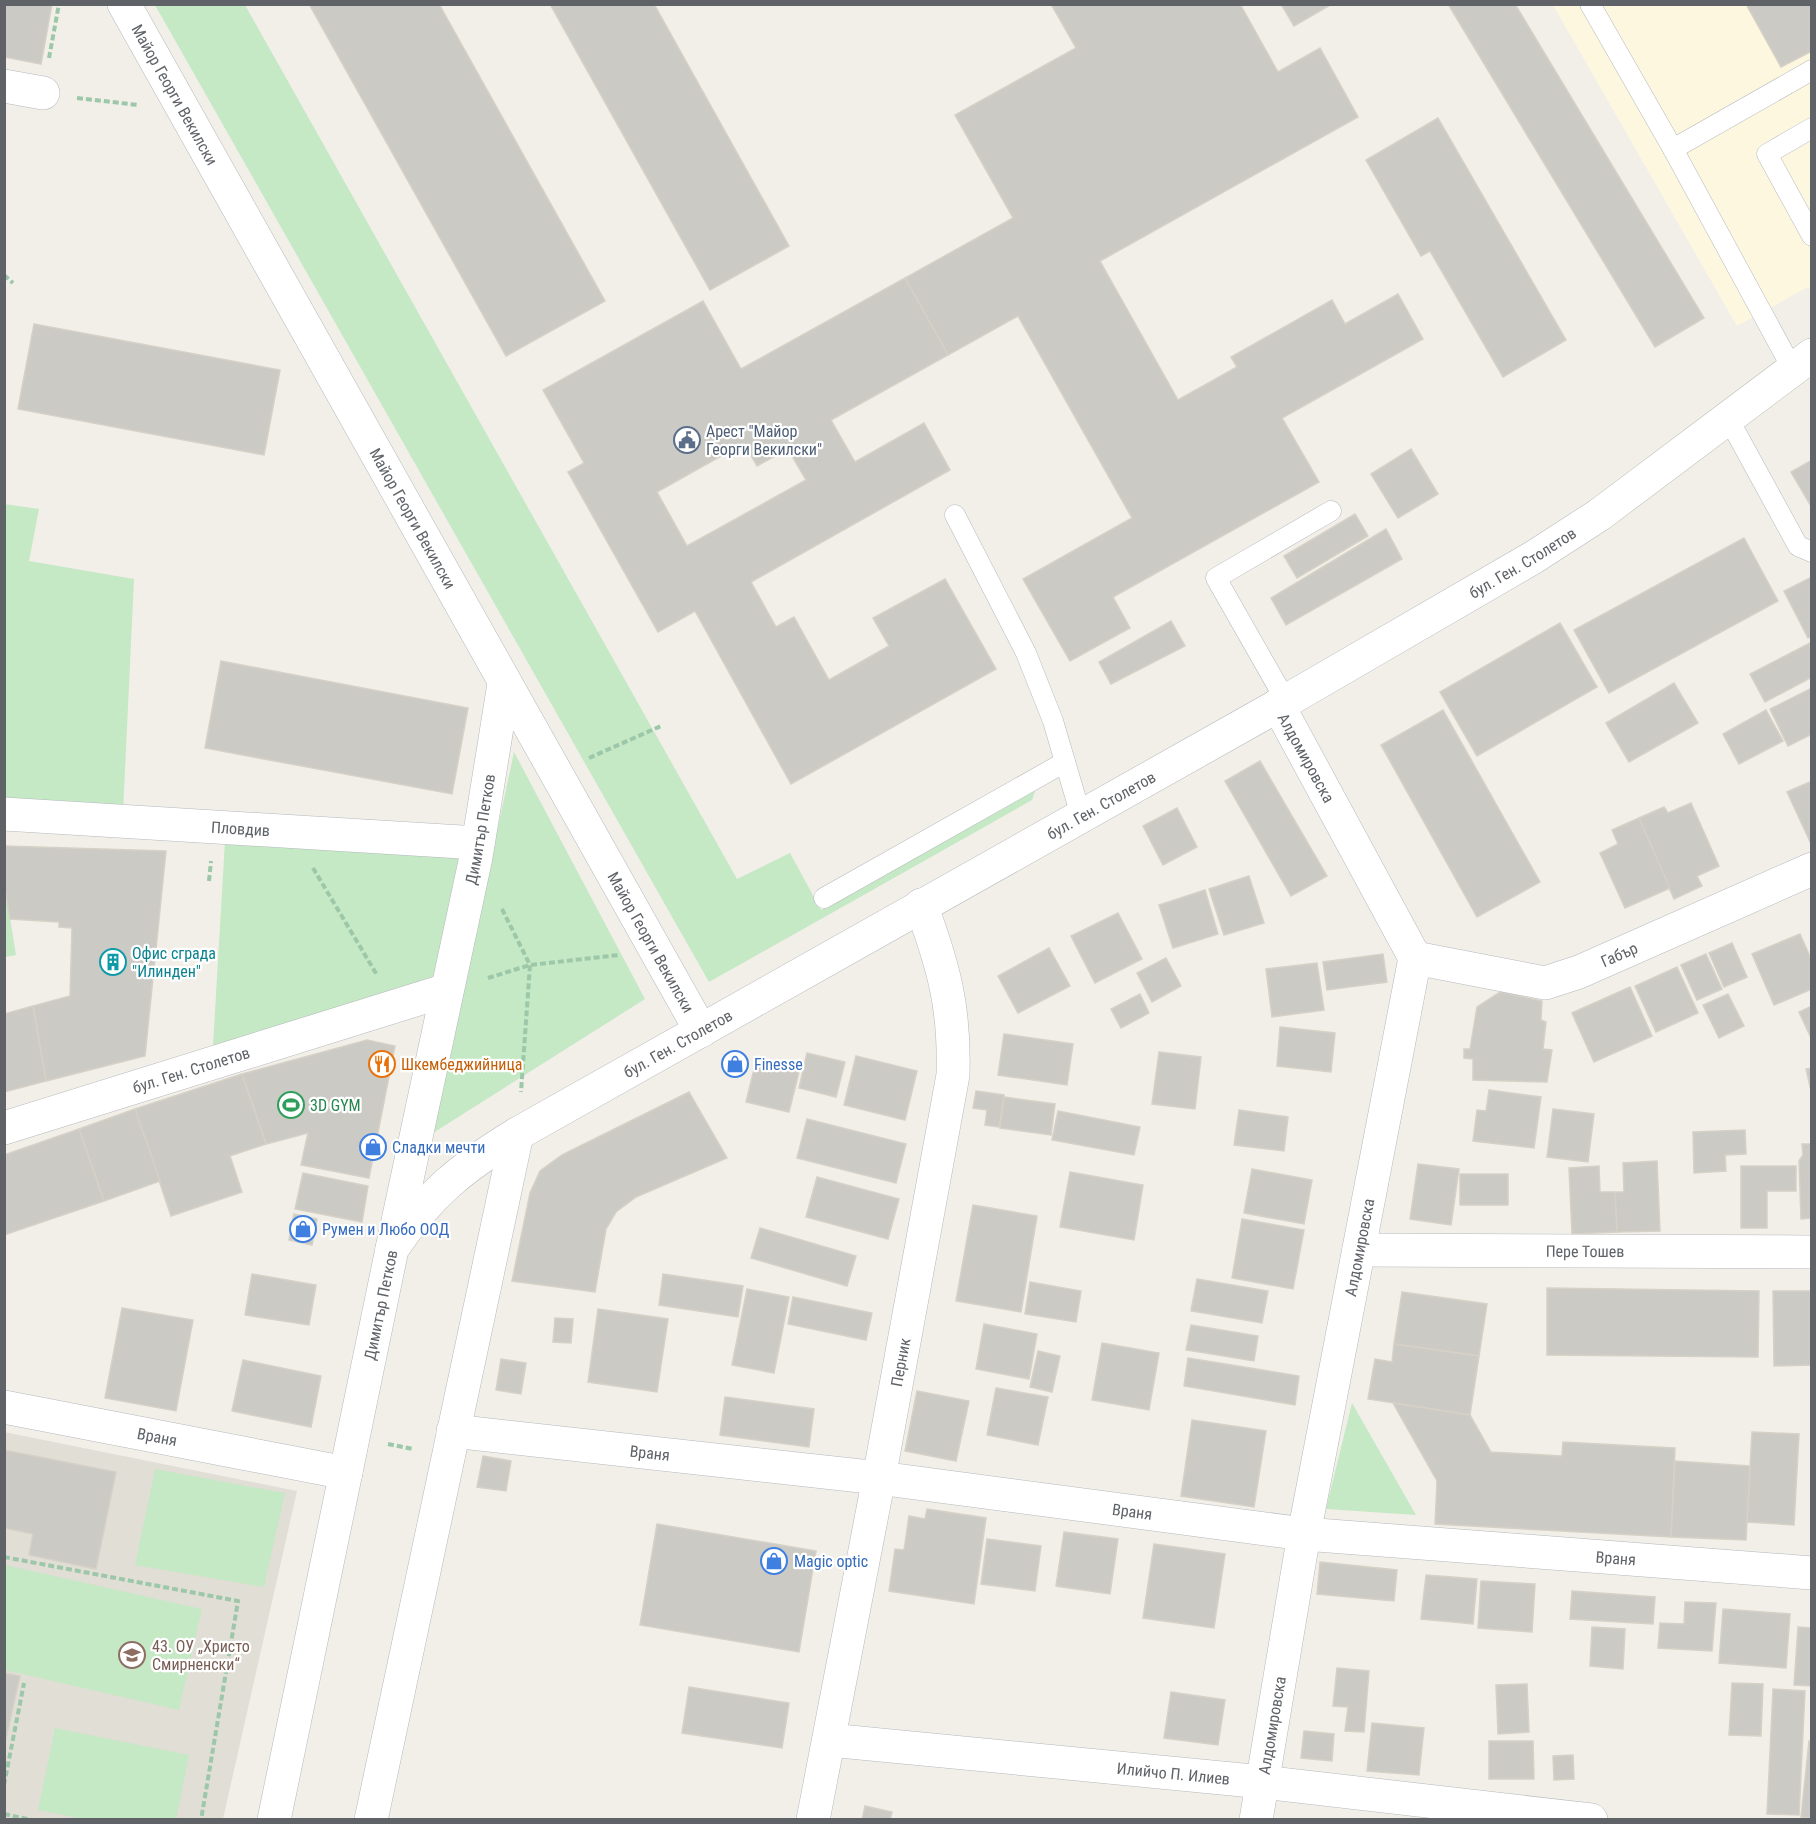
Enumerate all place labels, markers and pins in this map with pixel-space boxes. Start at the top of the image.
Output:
place label: Арест "Майор Георги Векилски" [706,422,822,459]
public building icon: Арест "Майор Георги Векилски" [672,425,702,455]
place label: Офис сграда "Илинден" [132,944,216,981]
building icon: Офис сграда "Илинден" [98,947,128,977]
restaurant icon: Шкембеджийница [367,1049,397,1079]
shop icon: Finesse [720,1049,750,1079]
place label: Шкембеджийница [401,1055,523,1074]
place label: Finesse [754,1055,803,1074]
sports icon: 3D GYM [276,1090,306,1120]
place label: 3D GYM [310,1096,361,1115]
shop icon: Сладки мечти [358,1132,388,1162]
place label: Сладки мечти [392,1138,485,1157]
shop icon: Румен и Любо ООД [288,1214,318,1244]
place label: Румен и Любо ООД [322,1220,450,1239]
shop icon: Magic optic [759,1546,789,1576]
place label: Magic optic [794,1552,868,1571]
place label: 43. ОУ „Христо Смирненски“ [152,1637,250,1674]
school or university icon: 43. ОУ „Христо Смирненски“ [117,1640,147,1670]

